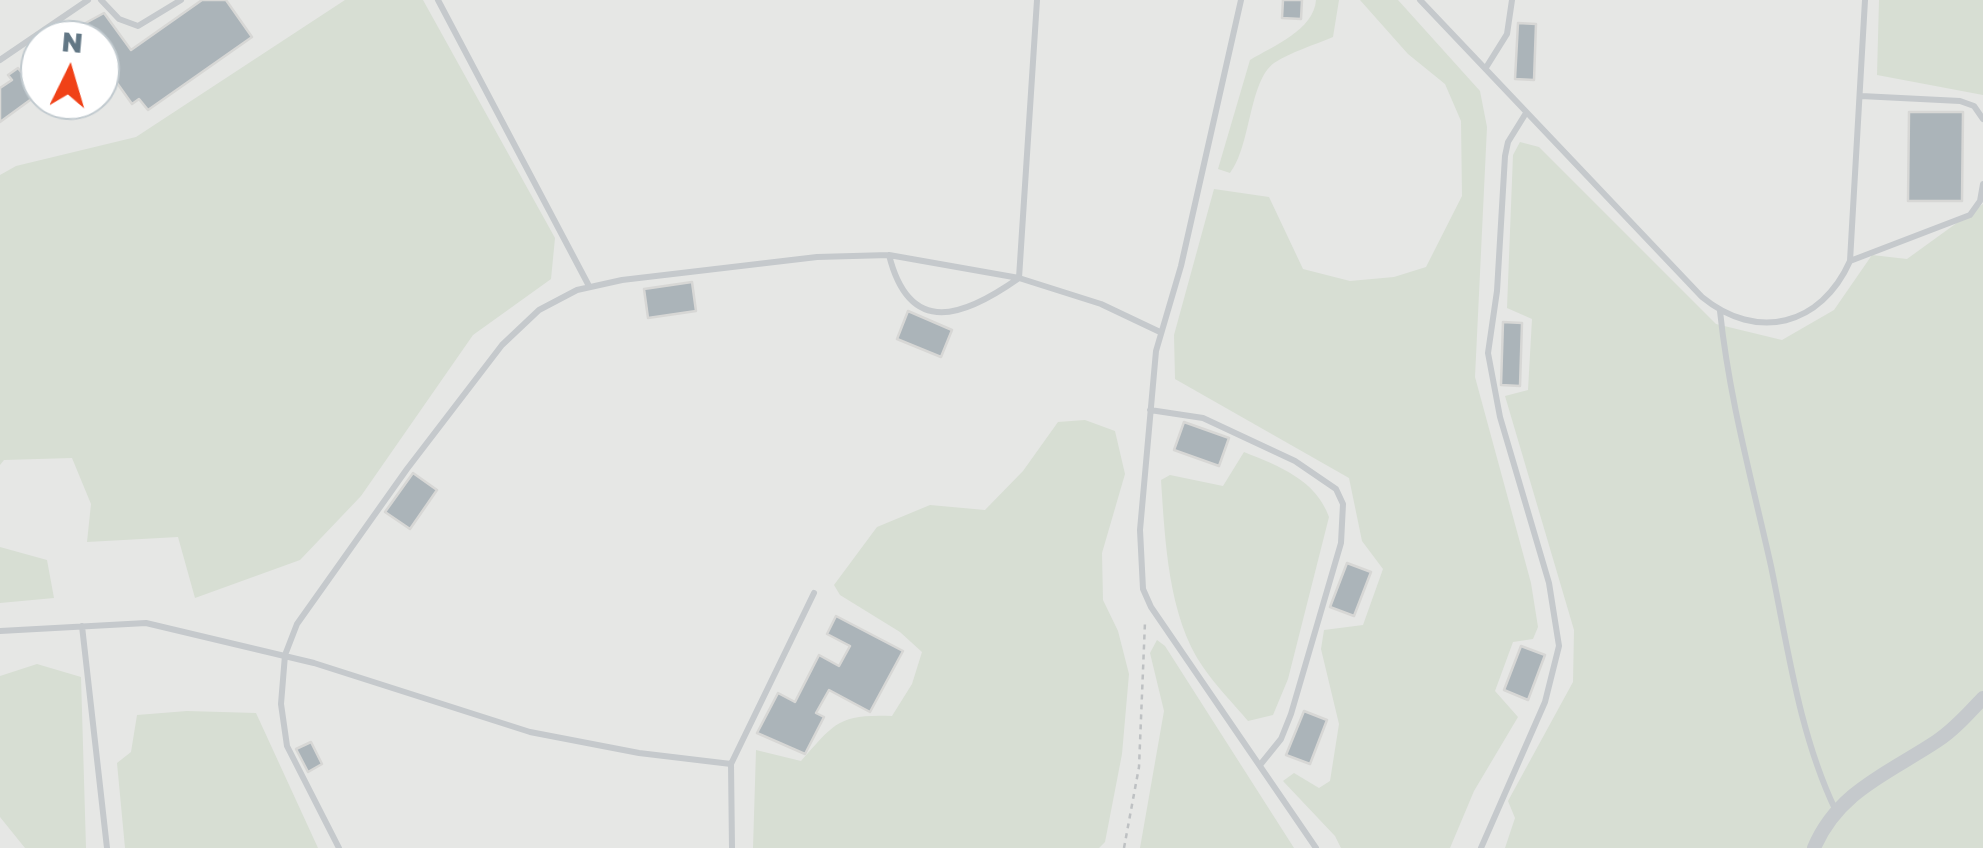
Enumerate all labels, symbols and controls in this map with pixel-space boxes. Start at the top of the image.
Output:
north arrow [20,20,120,120]
text: N [60,24,85,59]

